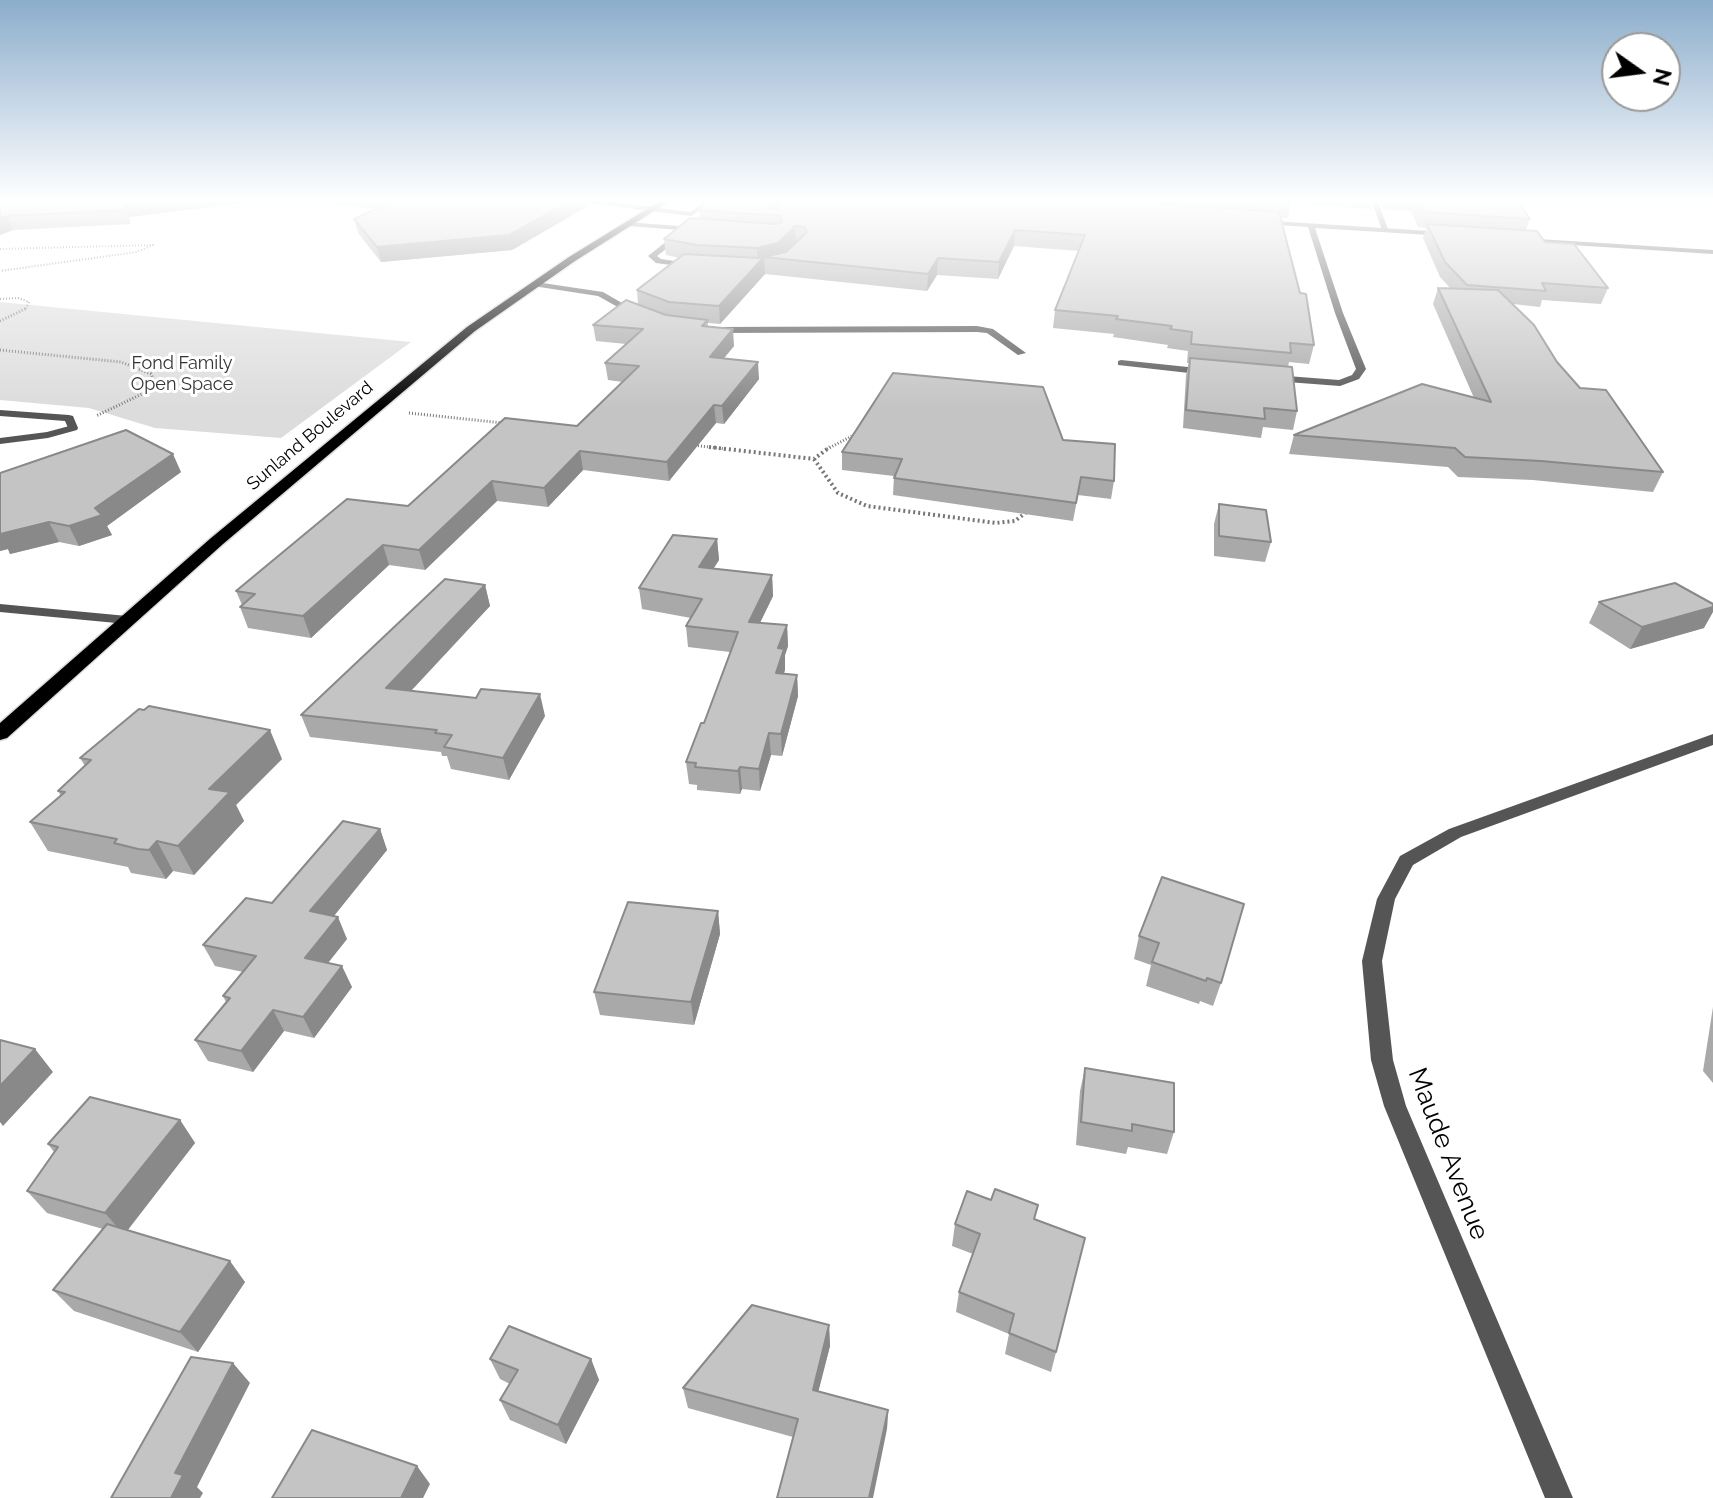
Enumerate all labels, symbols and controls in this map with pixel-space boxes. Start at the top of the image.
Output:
north arrow [1601,32,1681,112]
text: N [1648,66,1677,89]
park label: Fond Family Open Space [131,353,233,396]
street label: Sunland Boulevard [242,377,378,495]
street label: Maude Avenue [1401,1064,1495,1244]

